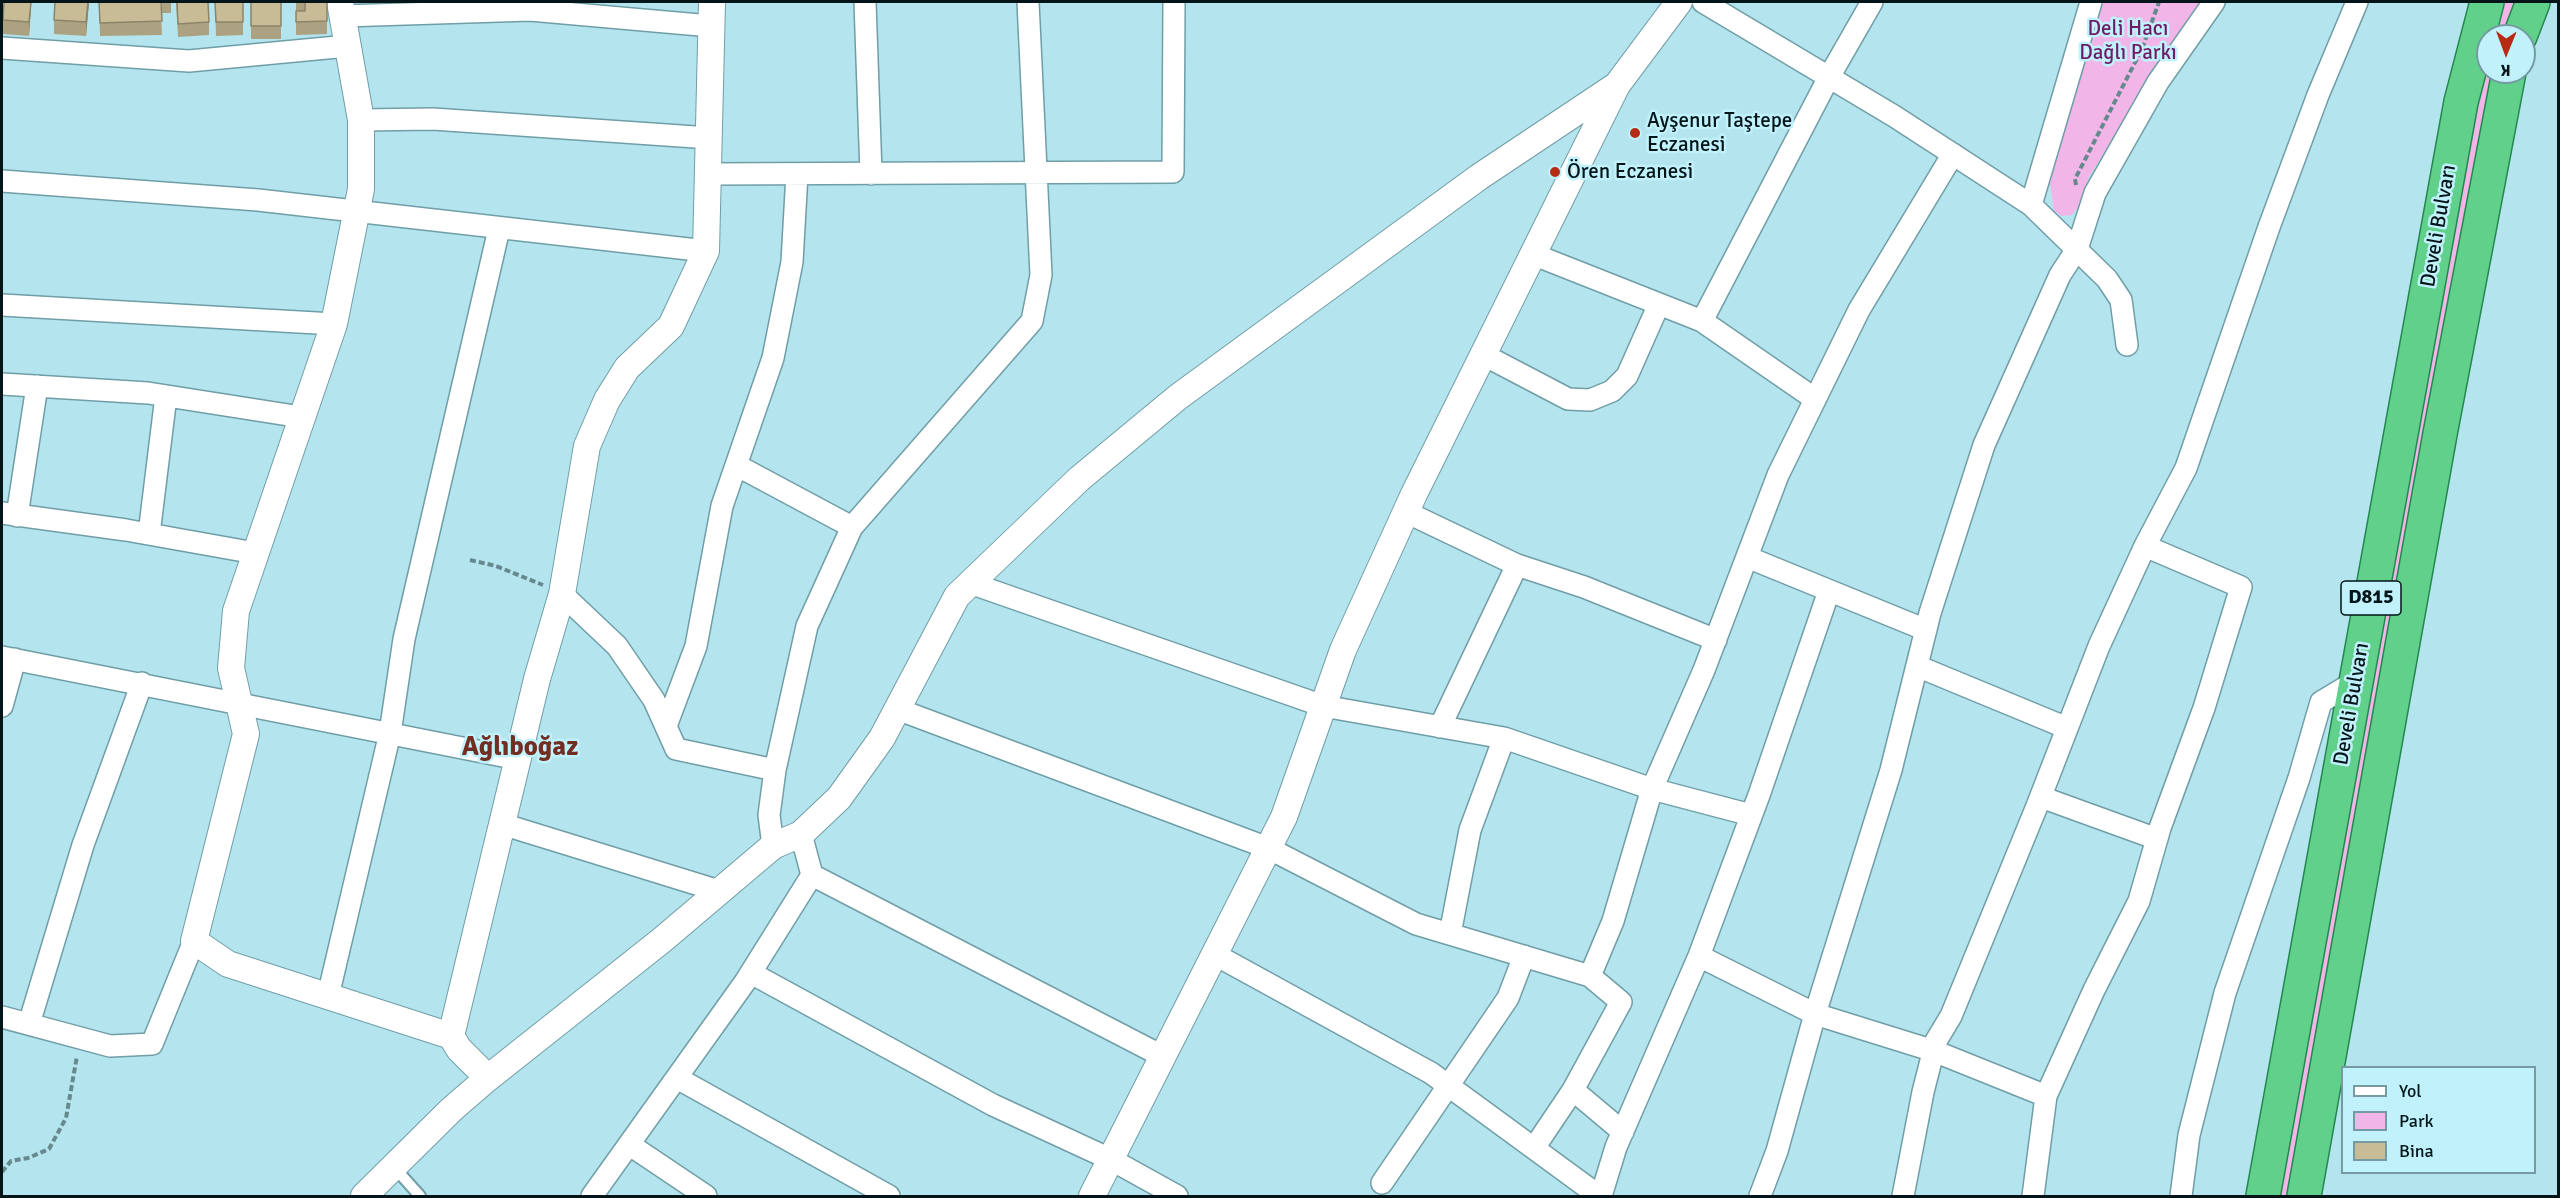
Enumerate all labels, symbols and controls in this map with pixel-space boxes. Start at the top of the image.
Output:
park label: Deli Hacı Dağlı Parkı [2079,16,2177,66]
north arrow [2476,24,2536,84]
text: K [2501,60,2511,80]
place label: Ayşenur Taştepe Eczanesi [1647,108,1792,158]
marker: Ayşenur Taştepe Eczanesi [1628,126,1642,140]
place label: Ören Eczanesi [1567,159,1693,185]
street label: Develi Bulvarı [2416,163,2462,289]
marker: Ören Eczanesi [1548,165,1562,179]
road number: D815 [2341,581,2401,615]
street label: Develi Bulvarı [2329,641,2375,767]
district label: Ağlıboğaz [462,732,578,764]
legend [2341,1066,2536,1174]
text: Yol [2399,1080,2422,1102]
text: Park [2399,1110,2434,1132]
text: Bina [2399,1140,2434,1162]

